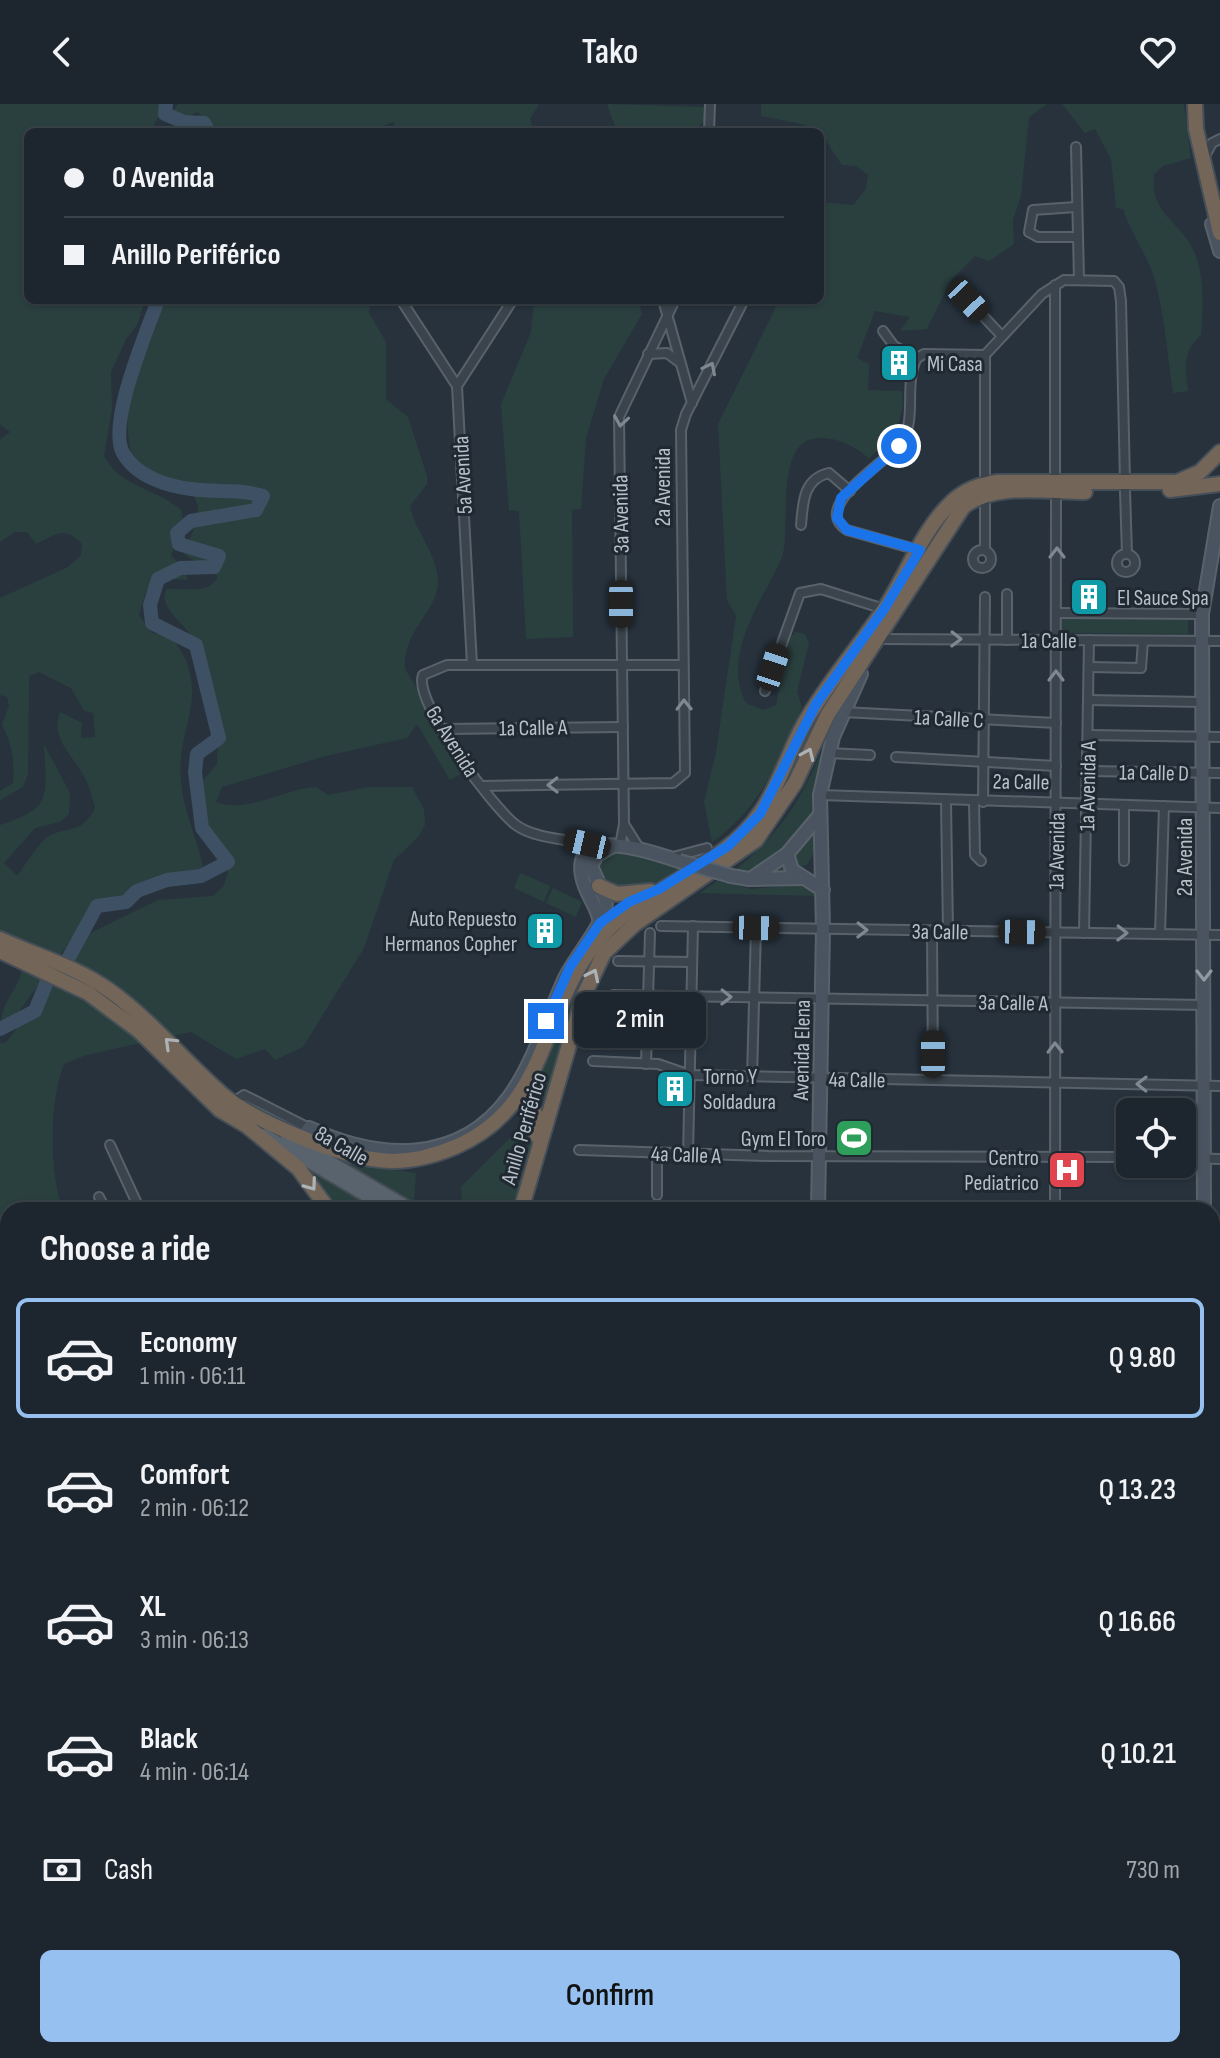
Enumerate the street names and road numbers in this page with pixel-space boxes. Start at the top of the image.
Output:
street label: 5a Avenida [448,435,479,515]
street label: 2a Avenida [650,448,677,526]
street label: 3a Avenida [607,474,636,554]
street label: 1a Calle [1021,628,1077,655]
street label: 6a Avenida [419,701,484,782]
street label: 1a Calle C [913,704,984,735]
street label: 1a Calle A [499,714,568,743]
street label: 1a Avenida A [1074,740,1103,831]
street label: 1a Calle D [1119,759,1189,788]
street label: 2a Calle [992,769,1050,796]
street label: 1a Avenida [1043,812,1072,890]
street label: 2a Avenida [1172,818,1199,896]
street label: 3a Calle [911,919,969,946]
street label: 3a Calle A [978,989,1049,1018]
street label: Avenida Elena [788,999,817,1102]
street label: 4a Calle [828,1067,886,1094]
street label: Anillo Periférico [495,1069,553,1189]
street label: 8a Calle [310,1120,373,1172]
street label: 4a Calle A [651,1141,722,1170]

